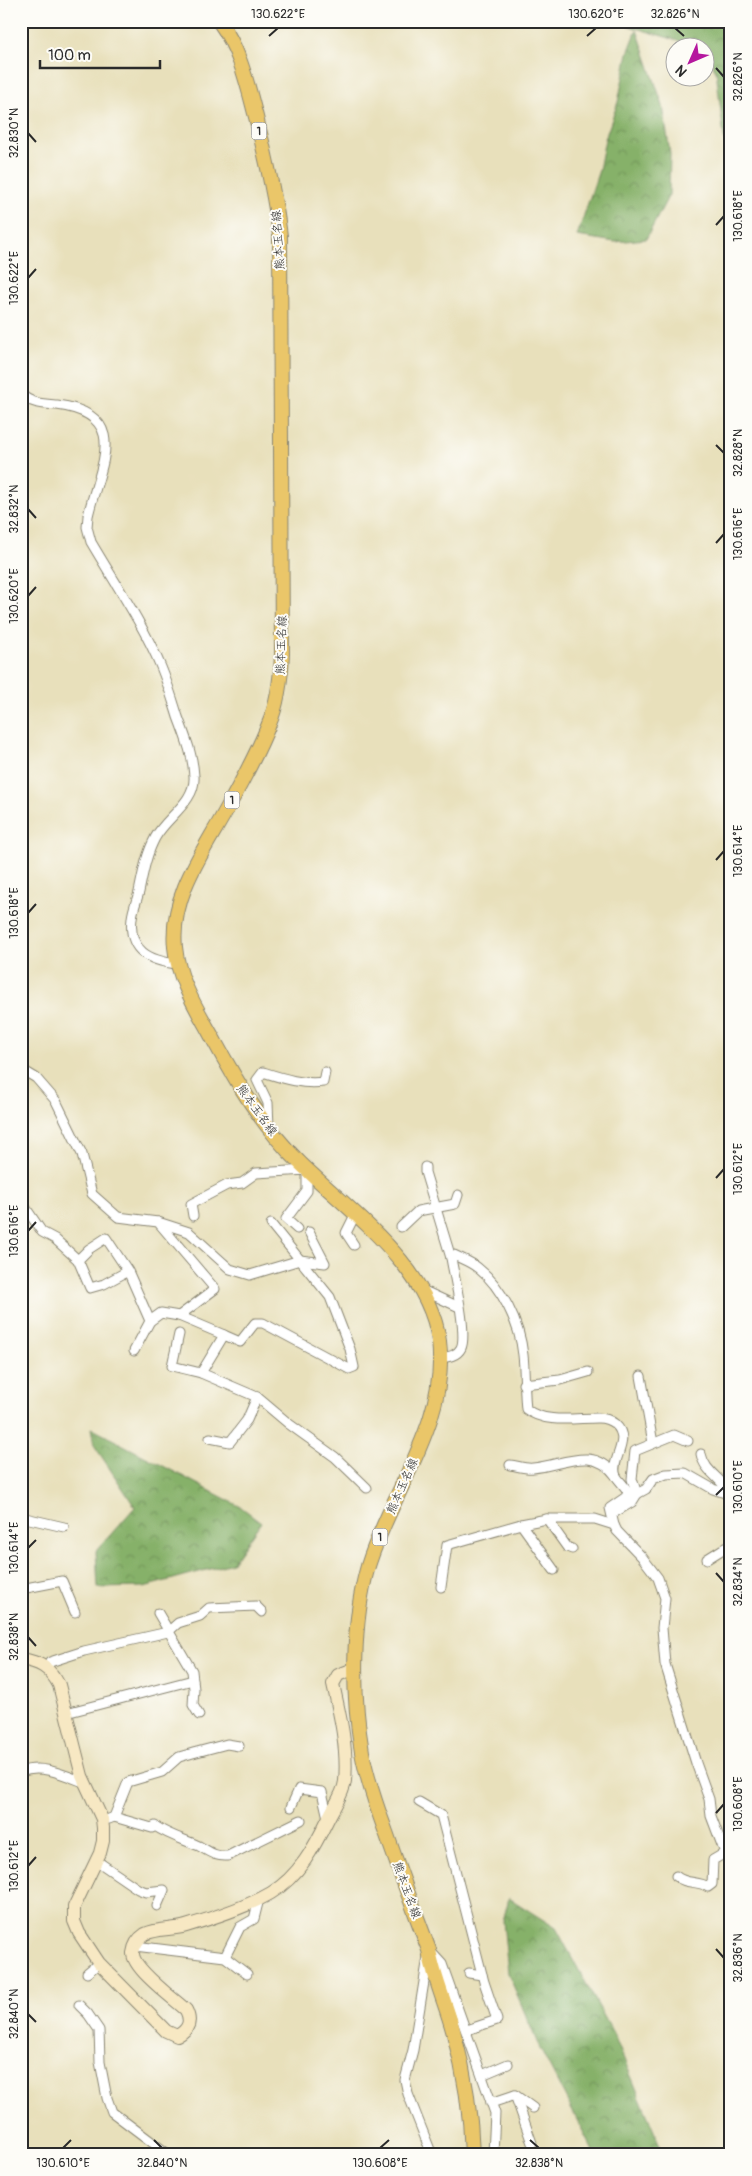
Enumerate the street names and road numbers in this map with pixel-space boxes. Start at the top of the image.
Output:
road number: 1 [252,122,266,140]
street label: 熊本玉名線 [269,210,288,270]
street label: 熊本玉名線 [273,615,290,675]
road number: 1 [224,792,240,808]
street label: 熊本玉名線 [233,1082,280,1139]
street label: 熊本玉名線 [383,1456,422,1517]
road number: 1 [372,1528,388,1545]
street label: 熊本玉名線 [389,1859,424,1921]

